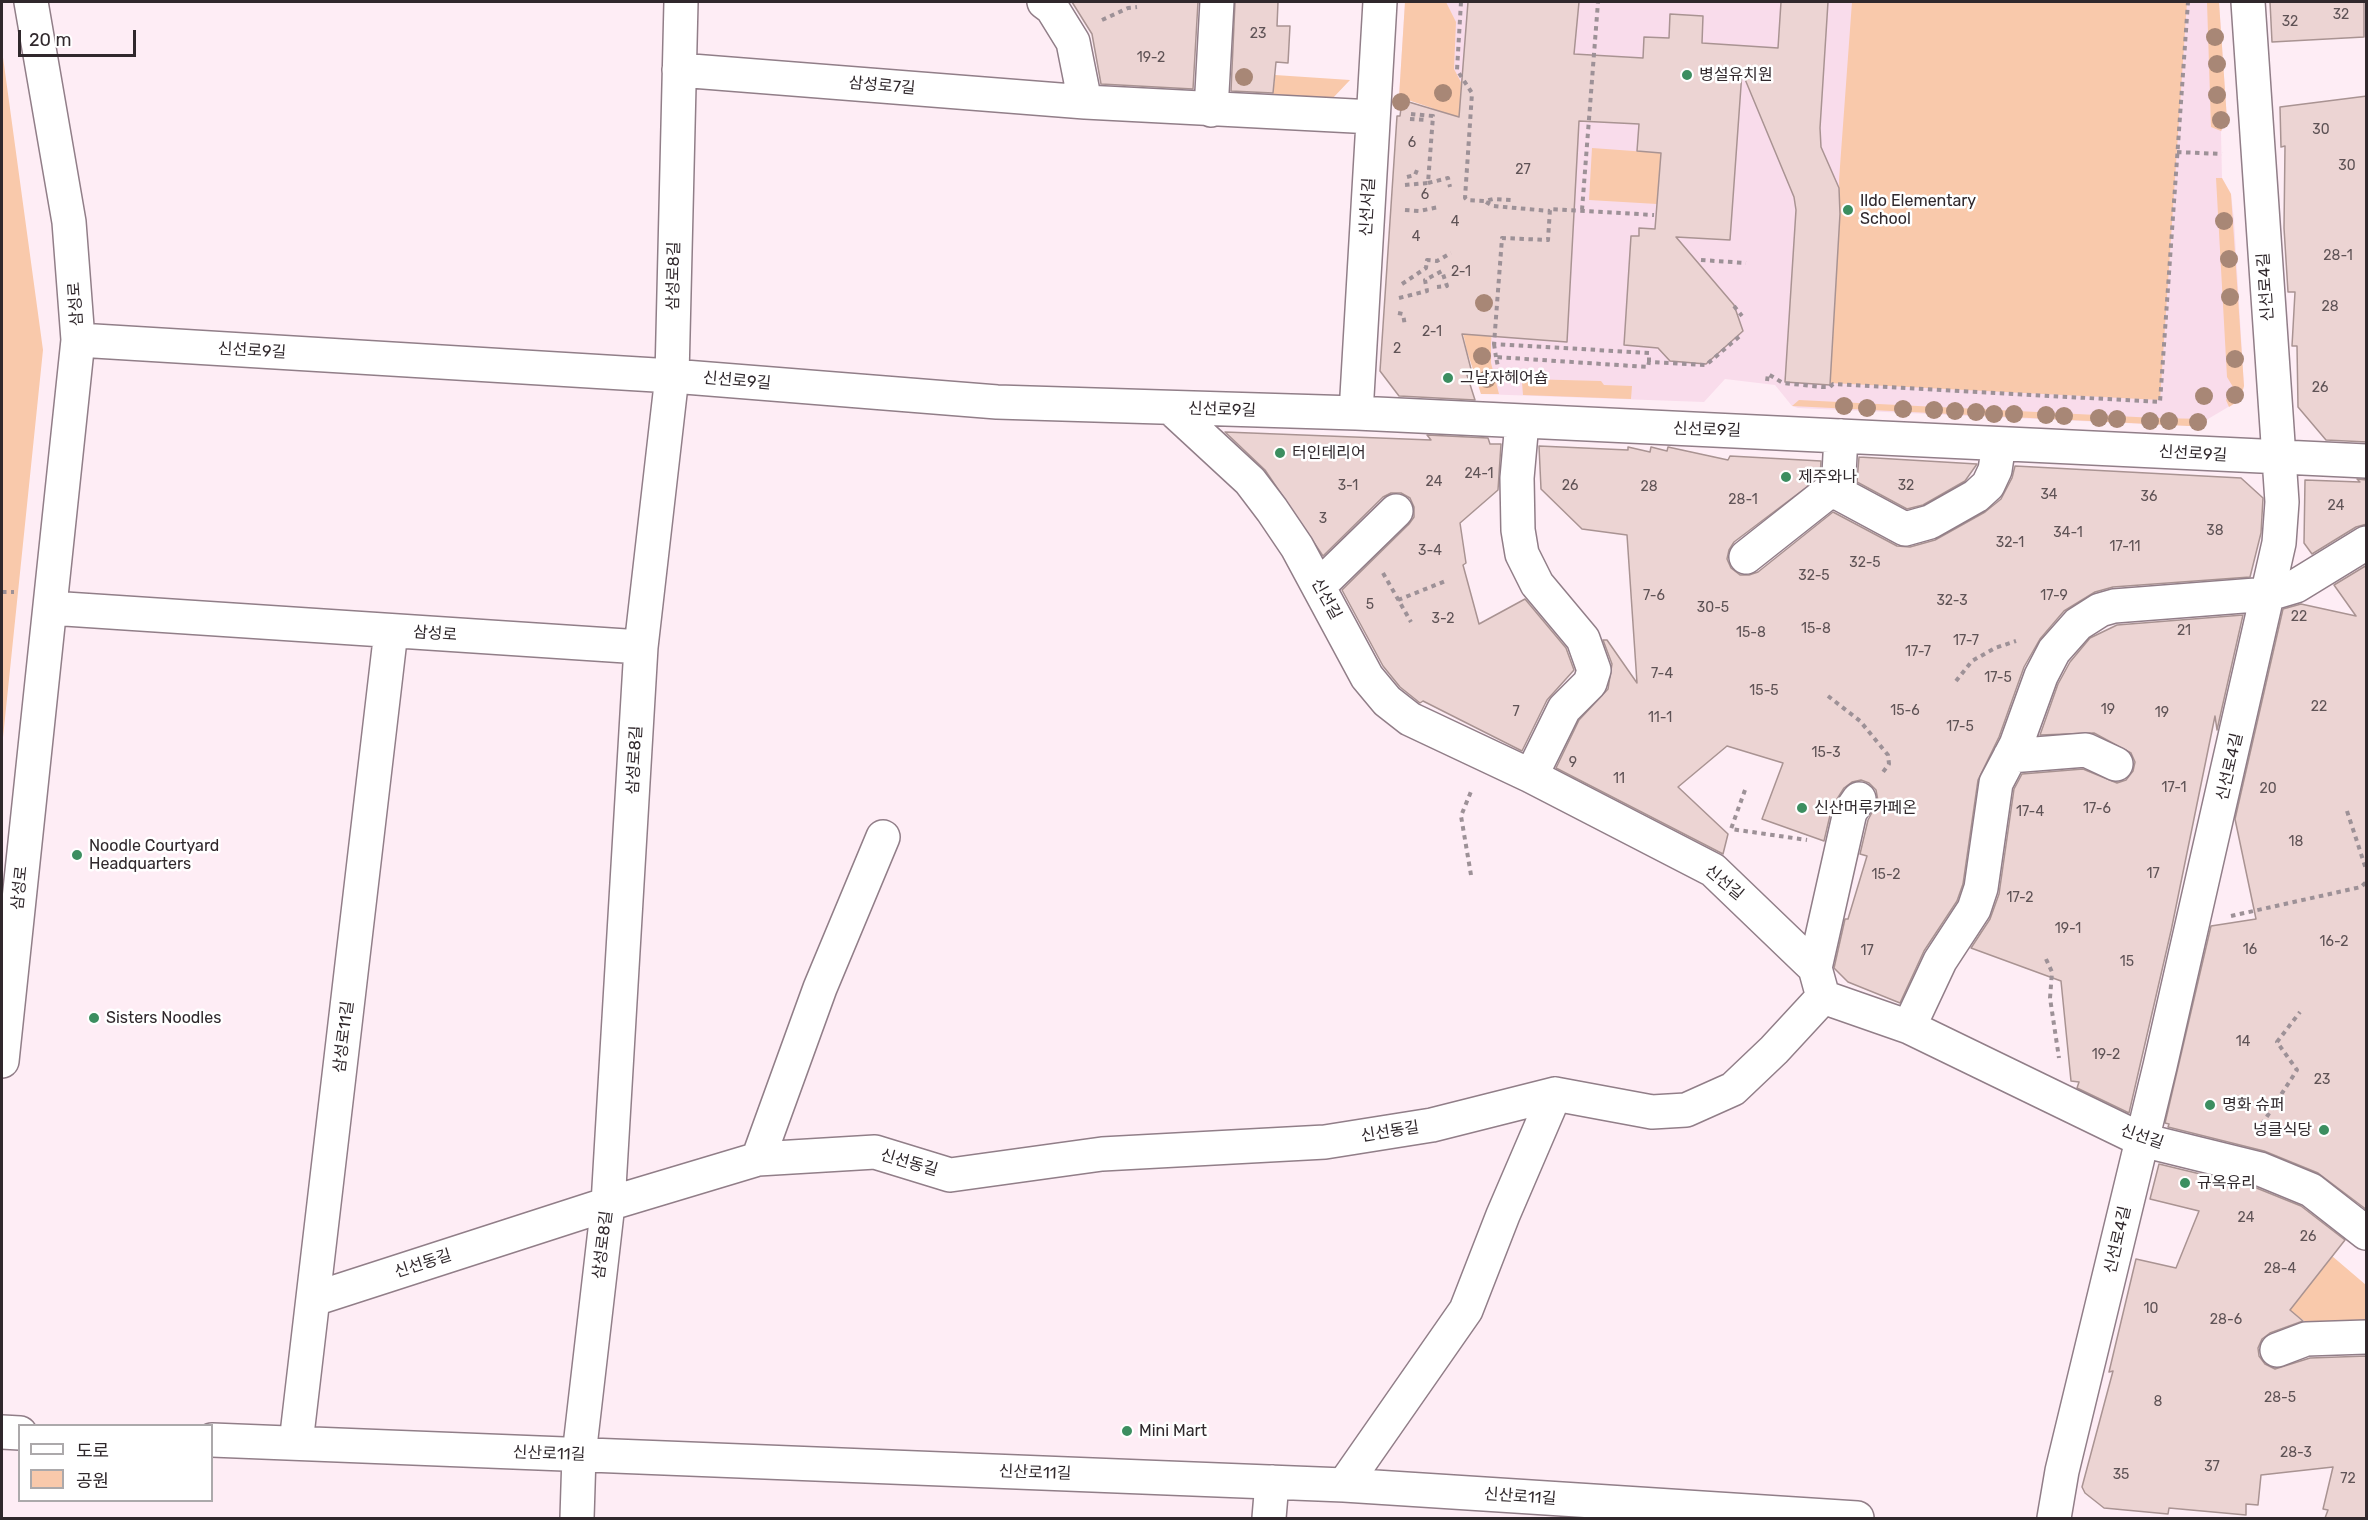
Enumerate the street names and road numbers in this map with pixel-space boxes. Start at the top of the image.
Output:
street label: 삼성로7길 [848,74,916,98]
street label: 신선서길 [1357,177,1379,237]
street label: 삼성로8길 [664,241,684,311]
street label: 신선로4길 [2254,252,2278,322]
street label: 삼성로 [65,281,87,327]
street label: 신선로9길 [217,340,287,362]
street label: 신선로9길 [702,368,772,394]
street label: 신선로9길 [1188,399,1256,421]
street label: 신선로9길 [1673,419,1741,441]
street label: 신선로9길 [2158,443,2228,465]
street label: 신선길 [1307,575,1345,623]
street label: 삼성로 [412,623,458,645]
street label: 삼성로8길 [624,725,646,795]
street label: 신선로4길 [2213,731,2247,803]
street label: 신선길 [1701,861,1747,905]
street label: 삼성로 [8,865,32,911]
street label: 삼성로11길 [330,1000,358,1074]
street label: 신선동길 [1359,1118,1421,1146]
street label: 신선길 [2118,1121,2166,1153]
street label: 신선동길 [878,1146,940,1180]
street label: 신선로4길 [2101,1204,2135,1276]
street label: 삼성로8길 [589,1210,617,1280]
street label: 신선동길 [392,1246,454,1282]
street label: 신산로11길 [512,1443,586,1465]
street label: 신산로11길 [998,1462,1072,1484]
street label: 신산로11길 [1483,1485,1557,1509]

